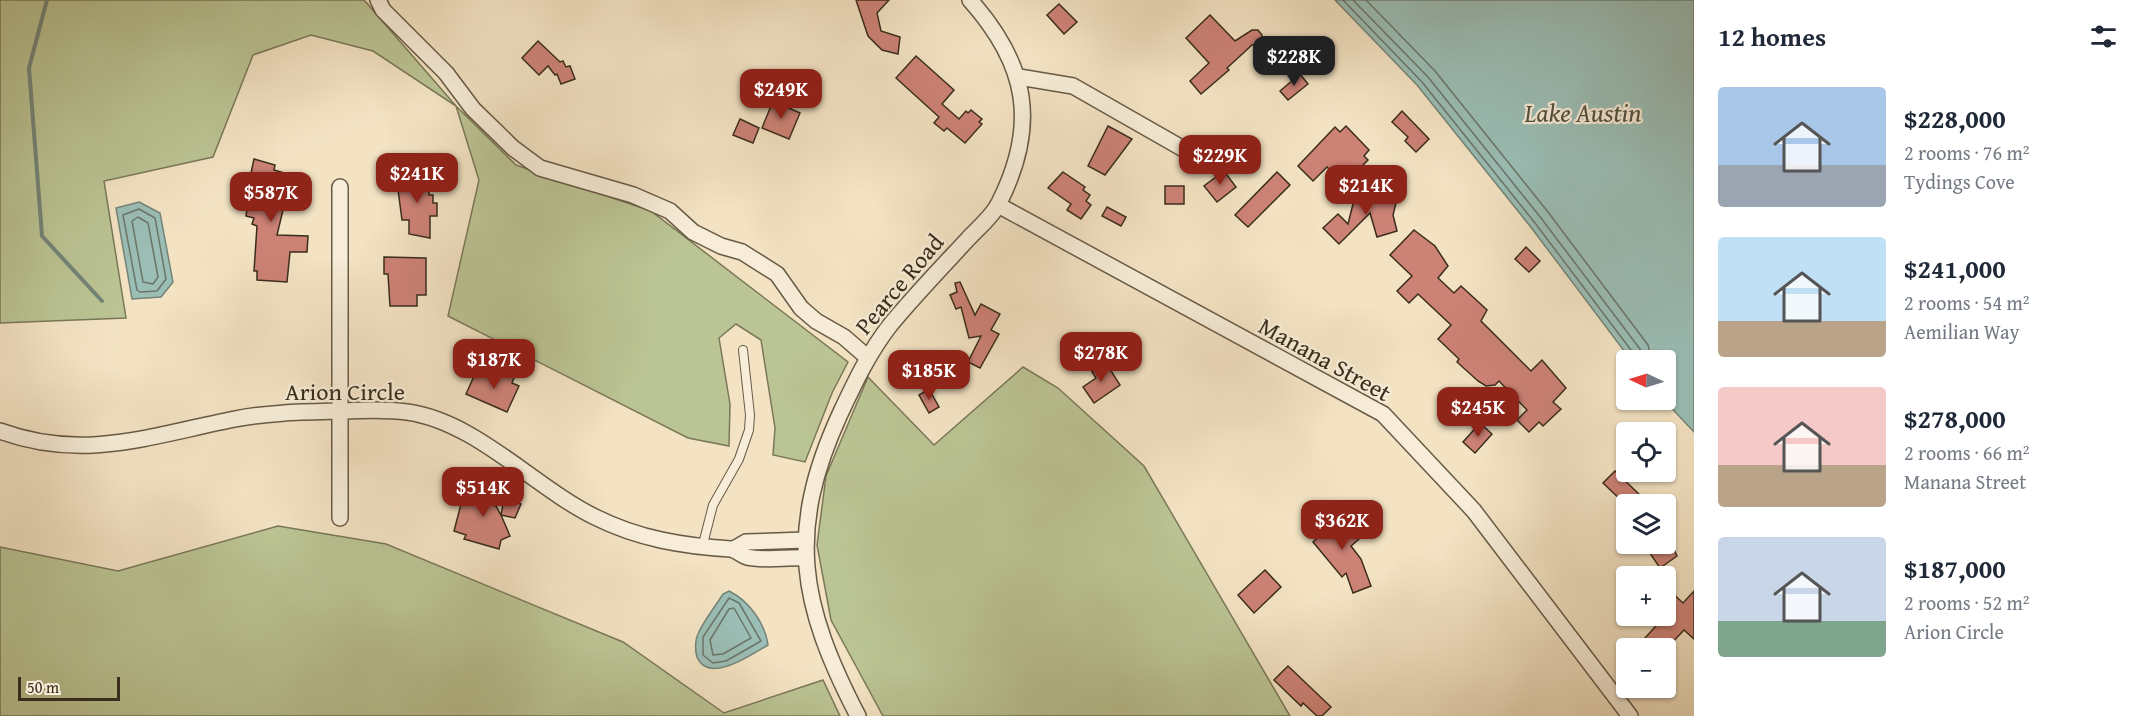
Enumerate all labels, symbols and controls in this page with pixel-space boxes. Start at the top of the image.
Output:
text: 12 homes [1718,17,1826,56]
icon: filters [2087,20,2120,53]
pin: $228K [1252,36,1336,87]
text: $228K [1267,41,1321,70]
pin: $249K [739,69,823,120]
text: $249K [754,74,808,103]
water label: Lake Austin [1524,93,1641,132]
text: $228,000 [1904,99,2006,138]
icon: home [1766,111,1838,183]
pin: $229K [1178,135,1262,186]
text: 2 rooms · 76 m² [1904,138,2030,167]
text: $229K [1193,140,1247,169]
pin: $241K [375,153,459,204]
text: $241K [390,158,444,187]
pin: $214K [1324,165,1408,216]
text: Tydings Cove [1904,167,2015,196]
text: $214K [1339,170,1393,199]
pin: $587K [229,172,313,223]
text: $587K [244,177,298,206]
street label: Pearce Road [846,226,952,342]
text: $241,000 [1904,249,2006,288]
icon: home [1766,261,1838,333]
text: 2 rooms · 54 m² [1904,288,2030,317]
street label: Manana Street [1252,308,1398,410]
text: Aemilian Way [1904,317,2019,346]
pin: $278K [1059,332,1143,383]
text: $278K [1074,337,1128,366]
pin: $187K [452,339,536,390]
text: $187K [467,344,521,373]
pin: $185K [887,350,971,401]
north arrow [1616,350,1676,410]
map controls [1616,350,1676,698]
text: $185K [902,355,956,384]
street label: Arion Circle [285,374,405,409]
pin: $245K [1436,387,1520,438]
text: $245K [1451,392,1505,421]
text: $278,000 [1904,399,2006,438]
icon: home [1766,411,1838,483]
button: locate [1616,422,1676,482]
text: 2 rooms · 66 m² [1904,438,2030,467]
pin: $514K [441,467,525,518]
text: Manana Street [1904,467,2026,496]
text: $514K [456,472,510,501]
button: layers [1616,494,1676,554]
pin: $362K [1300,500,1384,551]
text: $362K [1315,505,1369,534]
text: $187,000 [1904,549,2006,588]
icon: home [1766,561,1838,633]
button: + [1616,566,1676,626]
text: 2 rooms · 52 m² [1904,588,2030,617]
text: Arion Circle [1904,617,2004,646]
button: − [1616,638,1676,698]
scale bar [18,674,120,702]
text: 50 m [27,675,59,699]

